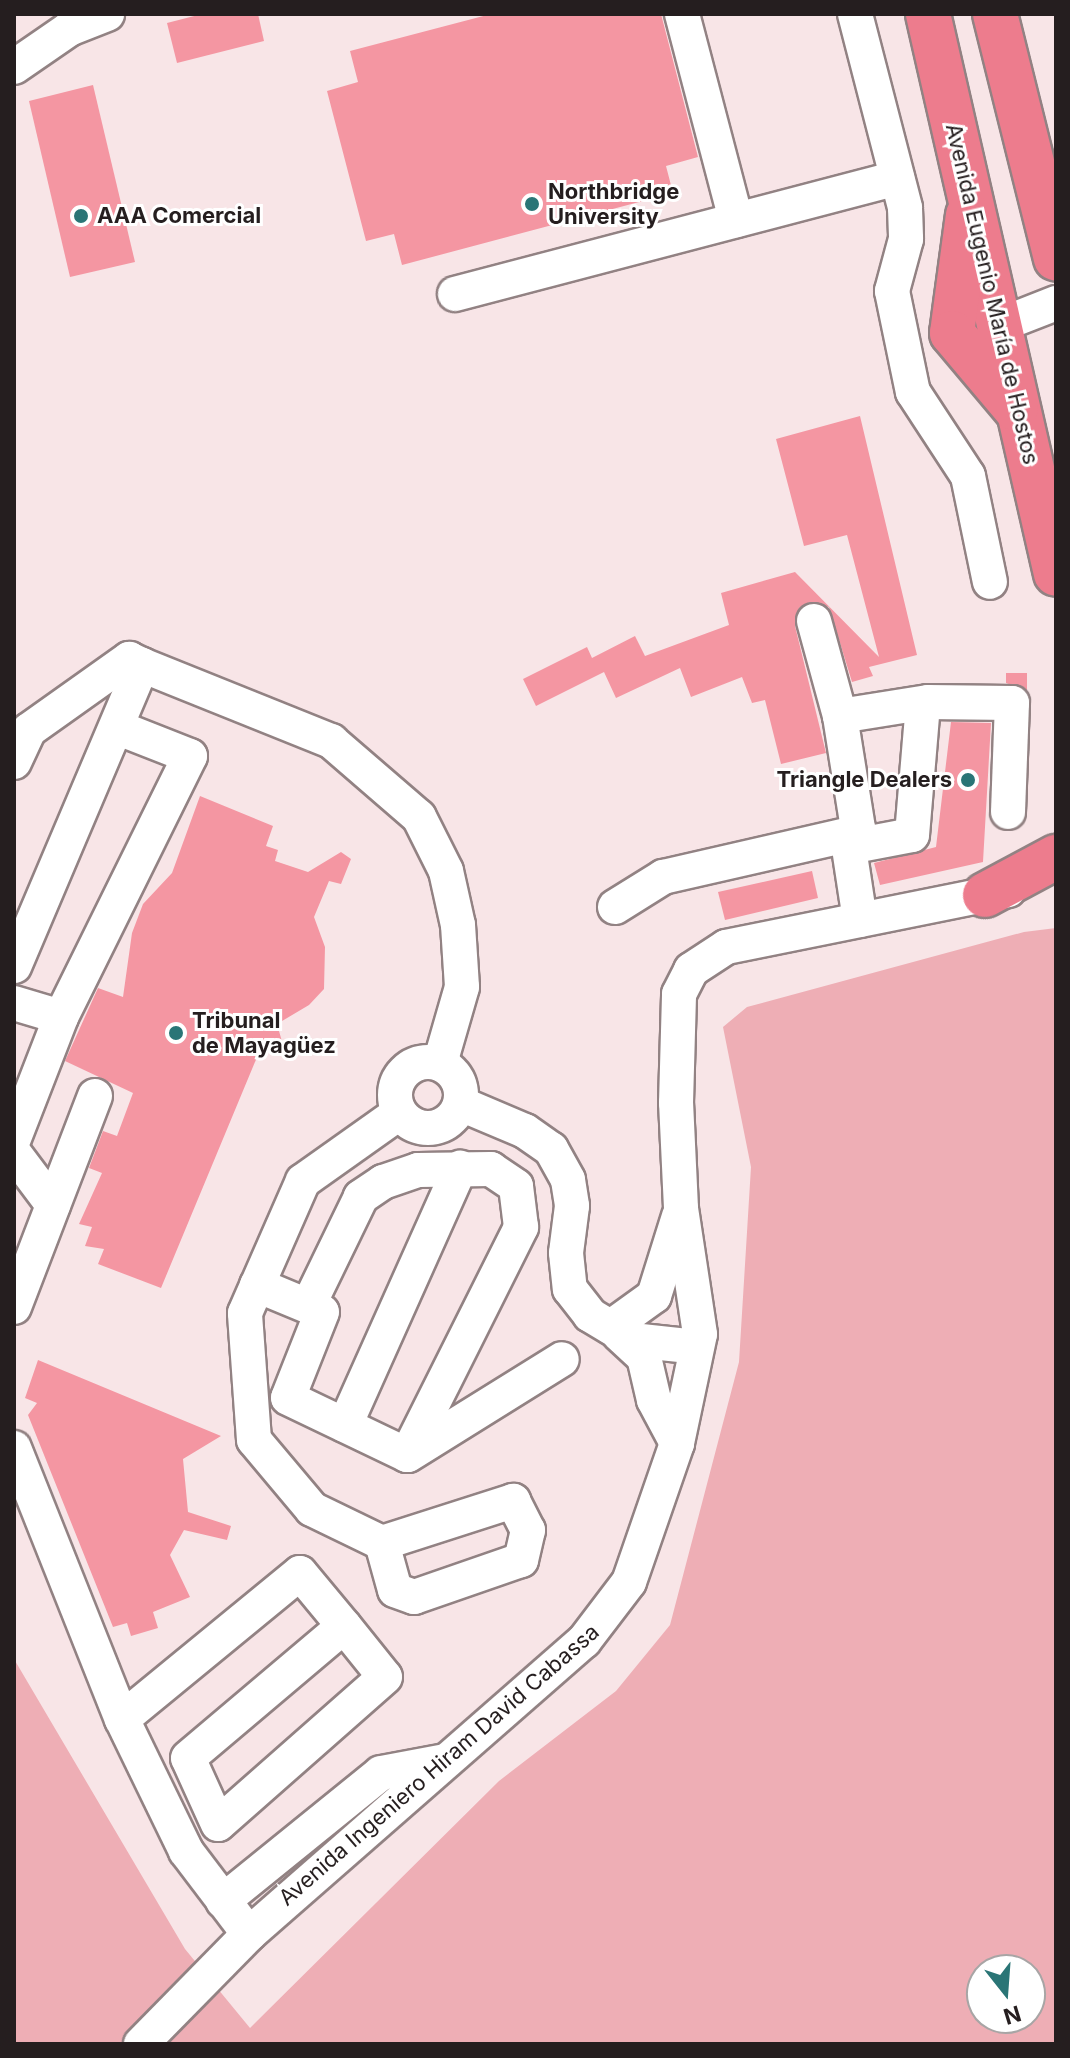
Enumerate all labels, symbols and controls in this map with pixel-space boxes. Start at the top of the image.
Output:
street label: Avenida Eugenio María de Hostos [940,121,1044,467]
place label: Northbridge University [548,178,679,230]
marker: Northbridge University [523,195,541,213]
place label: AAA Comercial [97,203,261,229]
marker: AAA Comercial [72,207,90,225]
place label: Triangle Dealers [777,767,952,793]
marker: Triangle Dealers [959,771,977,789]
place label: Tribunal de Mayagüez [192,1007,336,1058]
marker: Tribunal de Mayagüez [167,1024,185,1042]
street label: Avenida Ingeniero Hiram David Cabassa [274,1619,604,1911]
north arrow [966,1954,1046,2034]
text: N [1001,2000,1024,2030]

